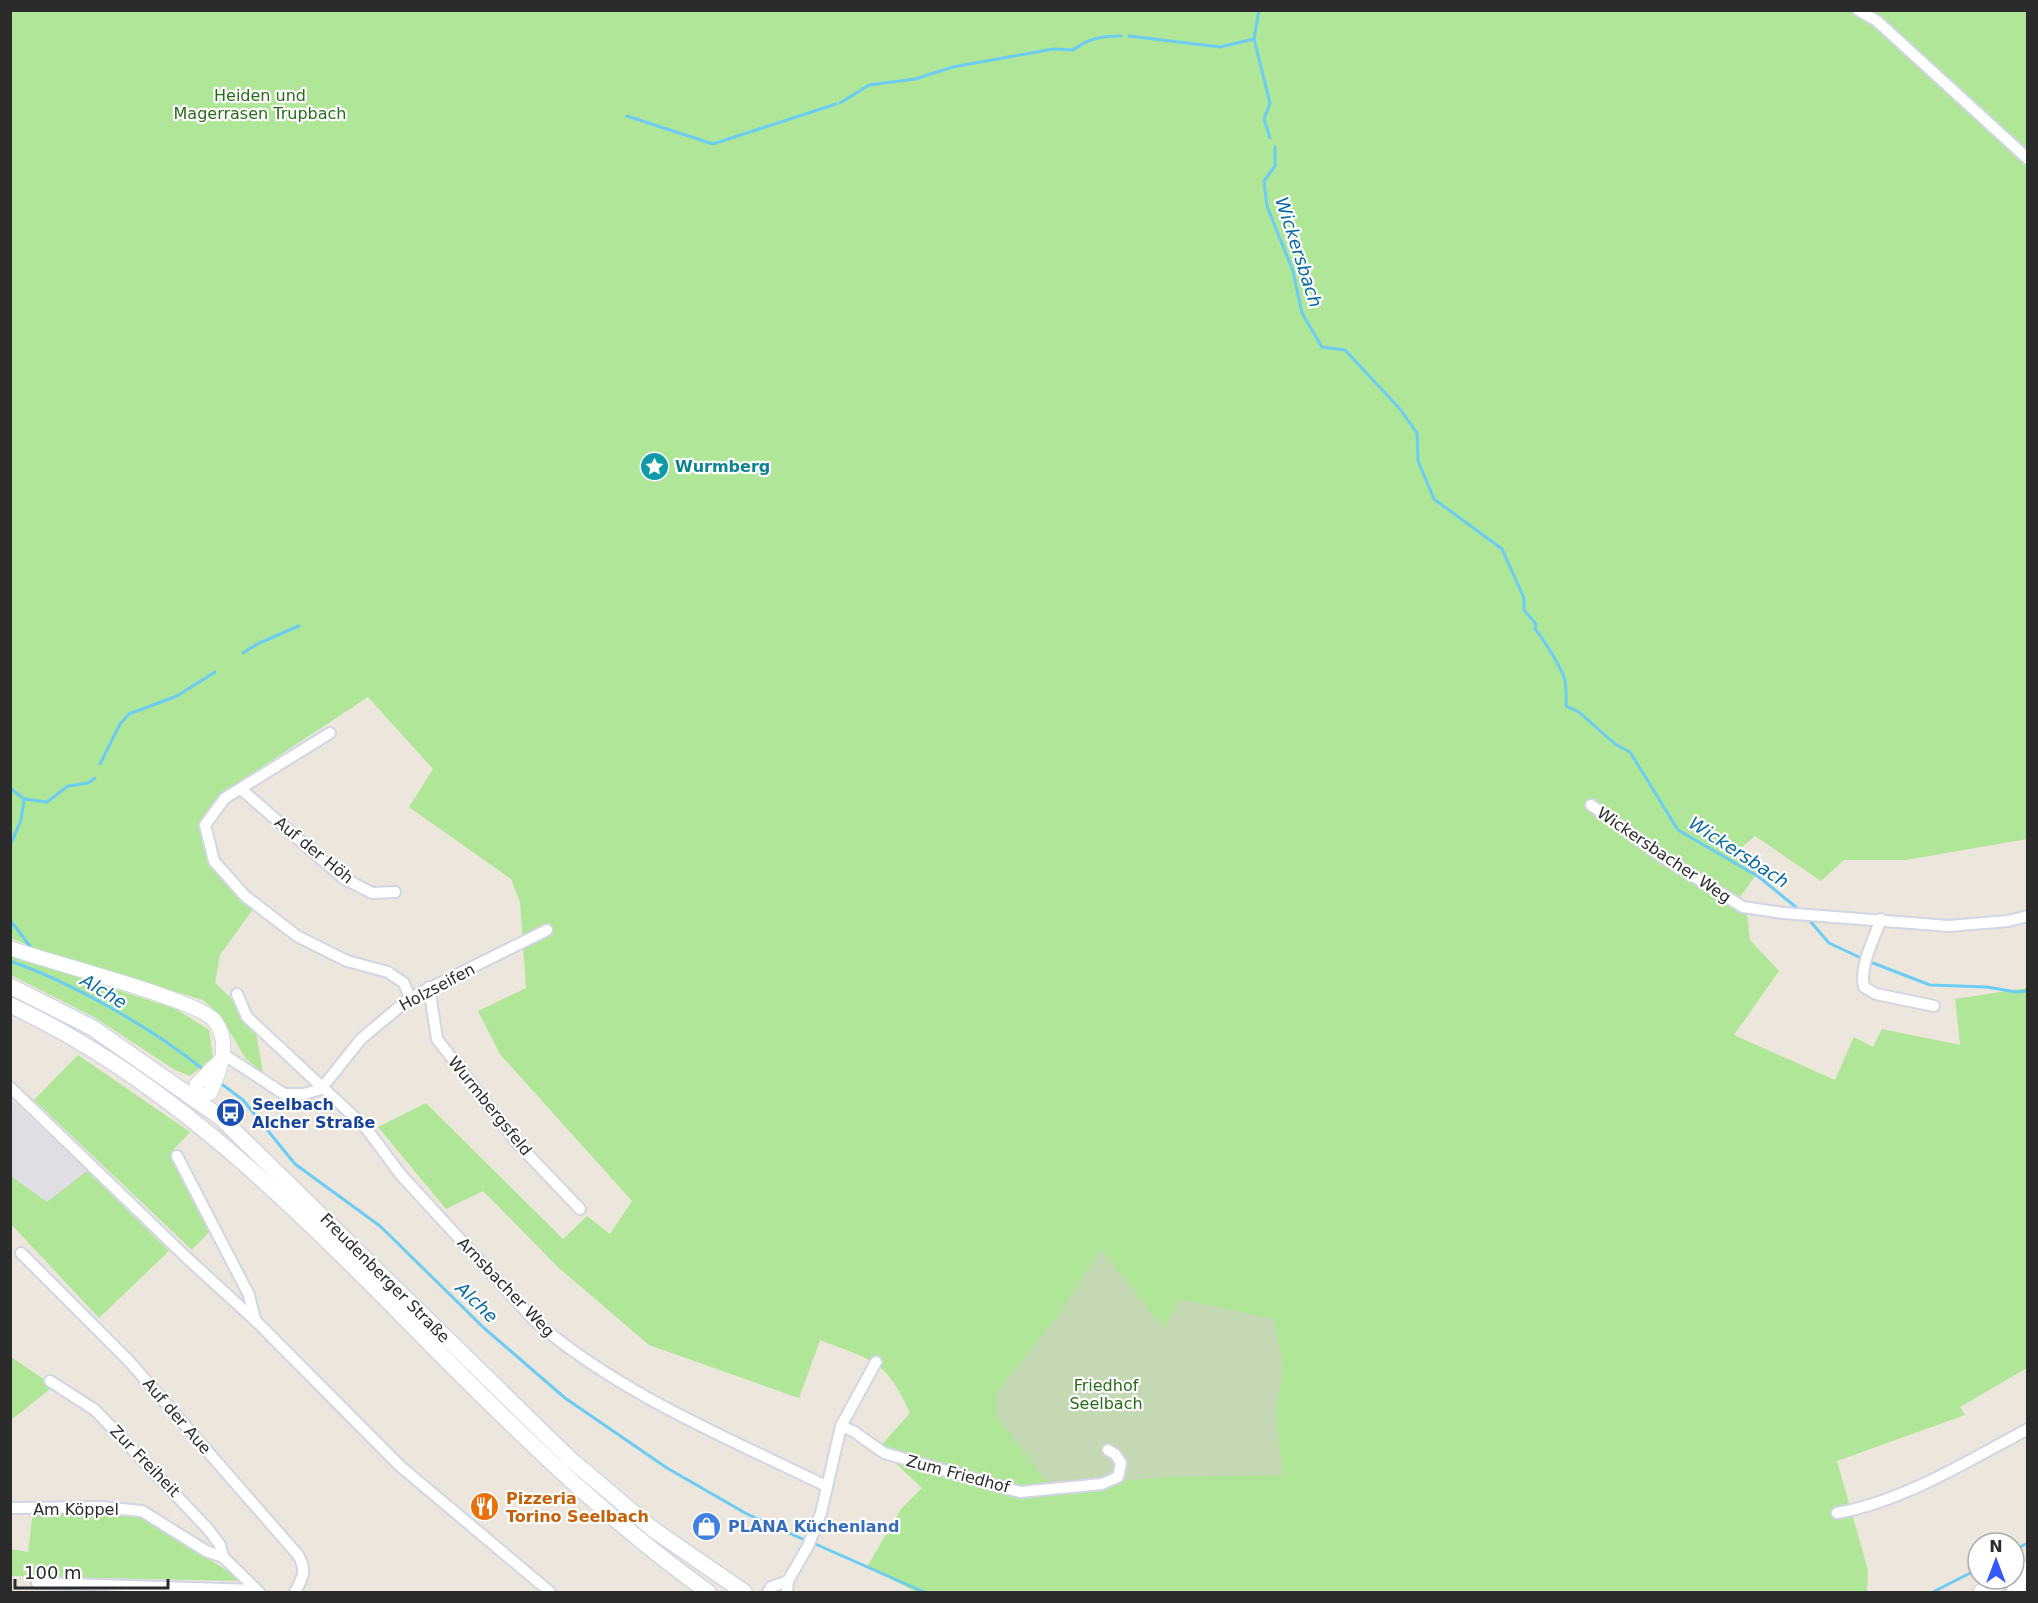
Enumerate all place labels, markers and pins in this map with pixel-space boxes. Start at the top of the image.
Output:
place icon: Wurmberg [638,450,670,482]
place label: Wurmberg [675,457,770,476]
place label: Seelbach Alcher Straße [252,1095,375,1132]
bus stop icon: Seelbach Alcher Straße [215,1097,247,1129]
place label: Pizzeria Torino Seelbach [506,1489,649,1526]
restaurant icon: Pizzeria Torino Seelbach [469,1491,501,1523]
shop icon: PLANA Küchenland [691,1510,723,1542]
place label: PLANA Küchenland [728,1517,899,1536]

